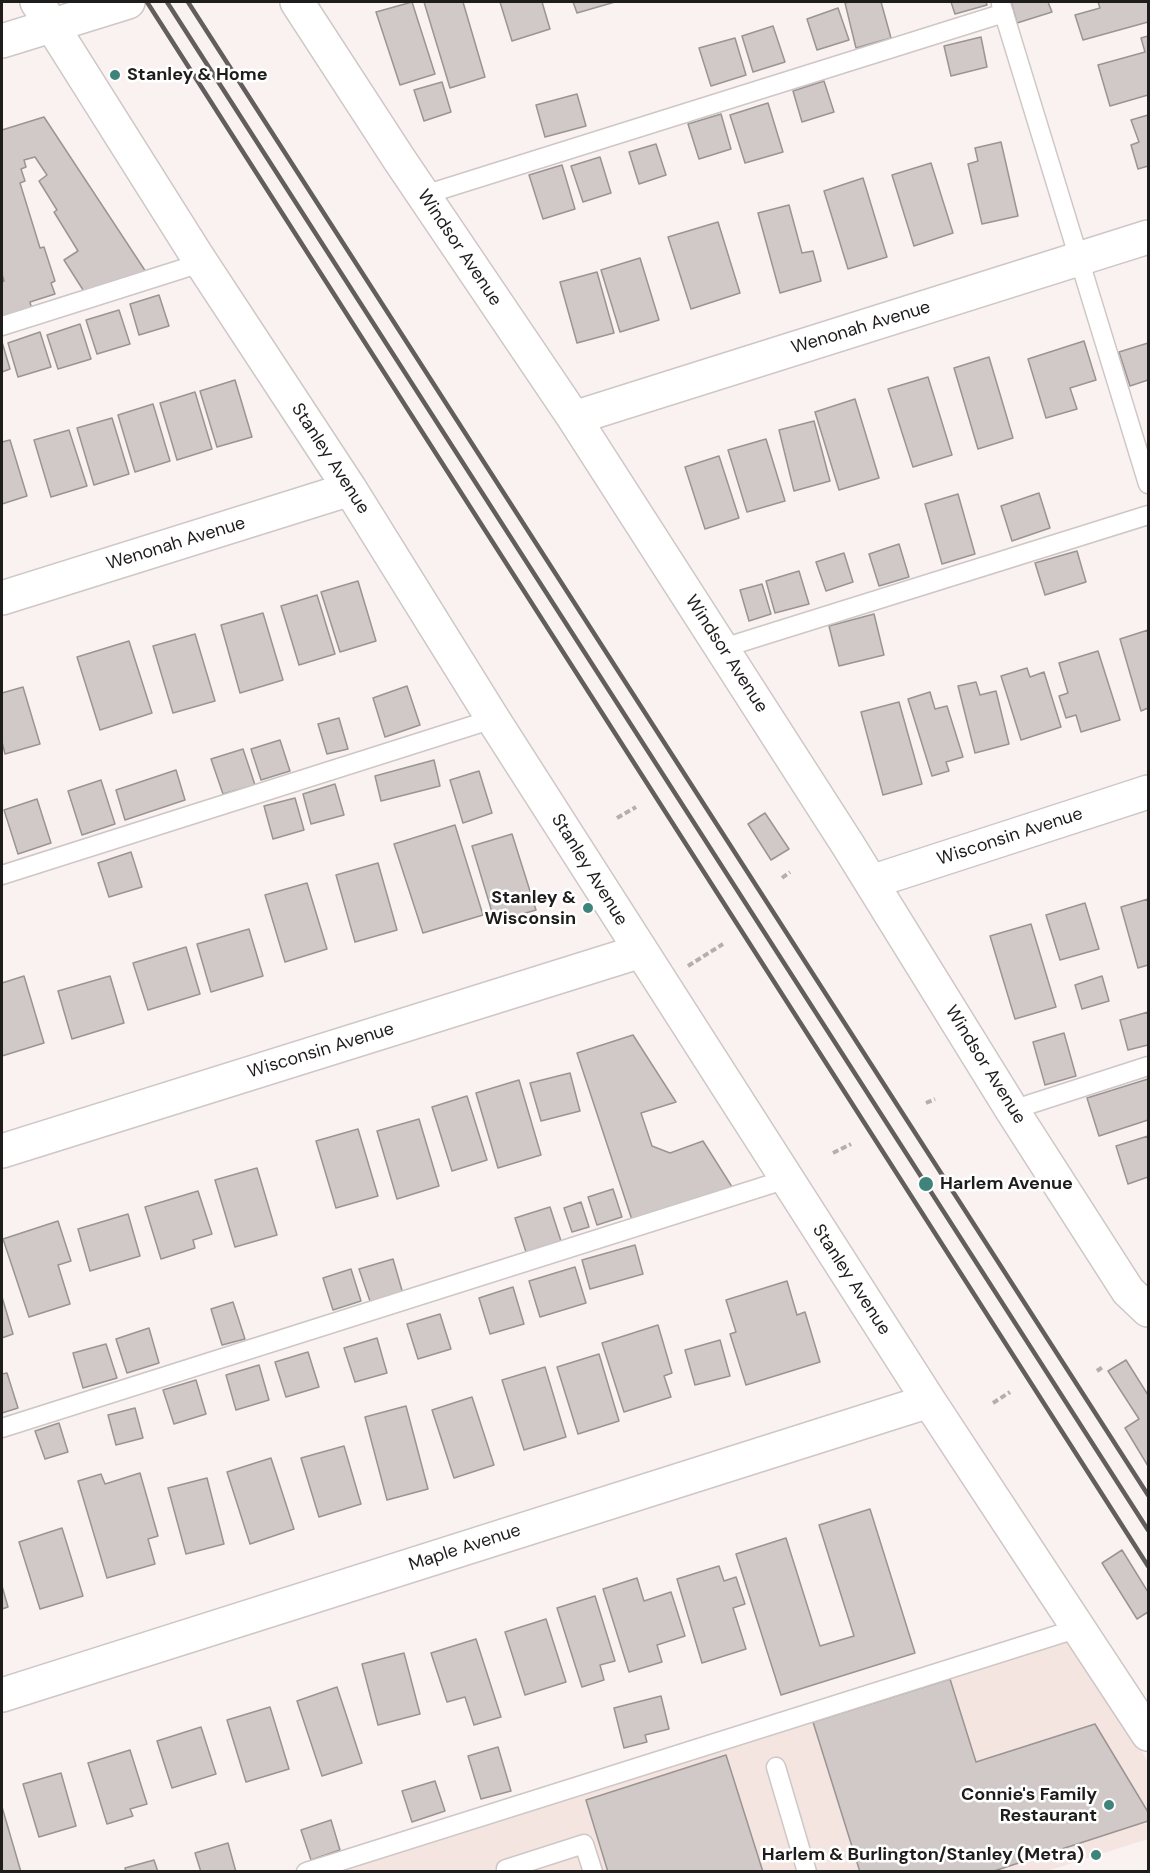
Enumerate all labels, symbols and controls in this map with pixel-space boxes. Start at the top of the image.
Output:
place label: Stanley & Home [127,64,268,86]
marker: Stanley & Home [108,68,122,82]
street label: Windsor Avenue [412,186,506,310]
street label: Wenonah Avenue [789,297,933,359]
street label: Stanley Avenue [286,400,374,518]
street label: Wenonah Avenue [104,513,248,575]
street label: Windsor Avenue [680,591,772,717]
street label: Wisconsin Avenue [935,803,1085,871]
street label: Stanley Avenue [546,810,632,930]
place label: Stanley & Wisconsin [485,887,576,930]
marker: Stanley & Wisconsin [581,901,595,915]
street label: Windsor Avenue [940,1002,1030,1128]
street label: Wisconsin Avenue [245,1018,397,1084]
place label: Harlem Avenue [940,1173,1073,1195]
marker: Harlem Avenue [917,1175,935,1193]
street label: Stanley Avenue [807,1221,895,1339]
street label: Maple Avenue [406,1520,524,1576]
place label: Connie's Family Restaurant [961,1784,1097,1826]
marker: Connie's Family Restaurant [1102,1798,1116,1812]
place label: Harlem & Burlington/Stanley (Metra) [762,1844,1084,1866]
marker: Harlem & Burlington/Stanley (Metra) [1089,1848,1103,1862]

